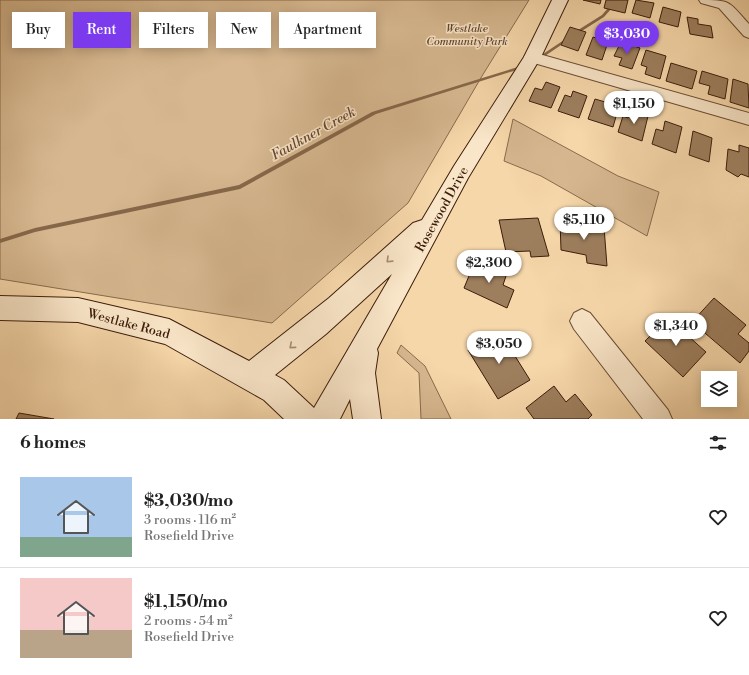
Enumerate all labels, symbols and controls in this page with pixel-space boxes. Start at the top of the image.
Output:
chip: Buy [12,12,65,48]
chip: Rent [73,12,131,48]
chip: Filters [139,12,208,48]
chip: New [216,12,271,48]
chip: Apartment [279,12,376,48]
pin: $3,030 [594,21,660,55]
park label: Westlake Community Park [426,22,508,49]
text: $3,030 [604,26,650,42]
pin: $1,150 [601,91,667,125]
text: $1,150 [613,96,655,112]
water label: Faulkner Creek [268,103,359,165]
street label: Rosewood Drive [412,164,472,255]
pin: $5,110 [551,207,617,241]
text: $5,110 [563,212,605,228]
pin: $2,300 [456,250,522,284]
one-way arrow [386,255,394,263]
text: $2,300 [466,255,512,271]
street label: Westlake Road [85,305,172,343]
pin: $1,340 [643,313,709,347]
text: $1,340 [654,318,698,334]
pin: $3,050 [466,331,532,365]
text: $3,050 [476,336,522,352]
one-way arrow [289,341,296,348]
map controls [701,371,737,407]
button: layers [701,371,737,407]
text: 6 homes [20,432,86,454]
icon: filters [707,432,729,454]
text: $3,030/mo [144,490,233,512]
icon: home [52,493,100,541]
icon: heart [707,506,729,528]
text: 3 rooms · 116 m² [144,512,236,528]
text: Rosefield Drive [144,528,234,544]
text: $1,150/mo [144,591,228,613]
icon: home [52,594,100,642]
icon: heart [707,607,729,629]
text: 2 rooms · 54 m² [144,613,233,629]
text: Rosefield Drive [144,629,234,645]

